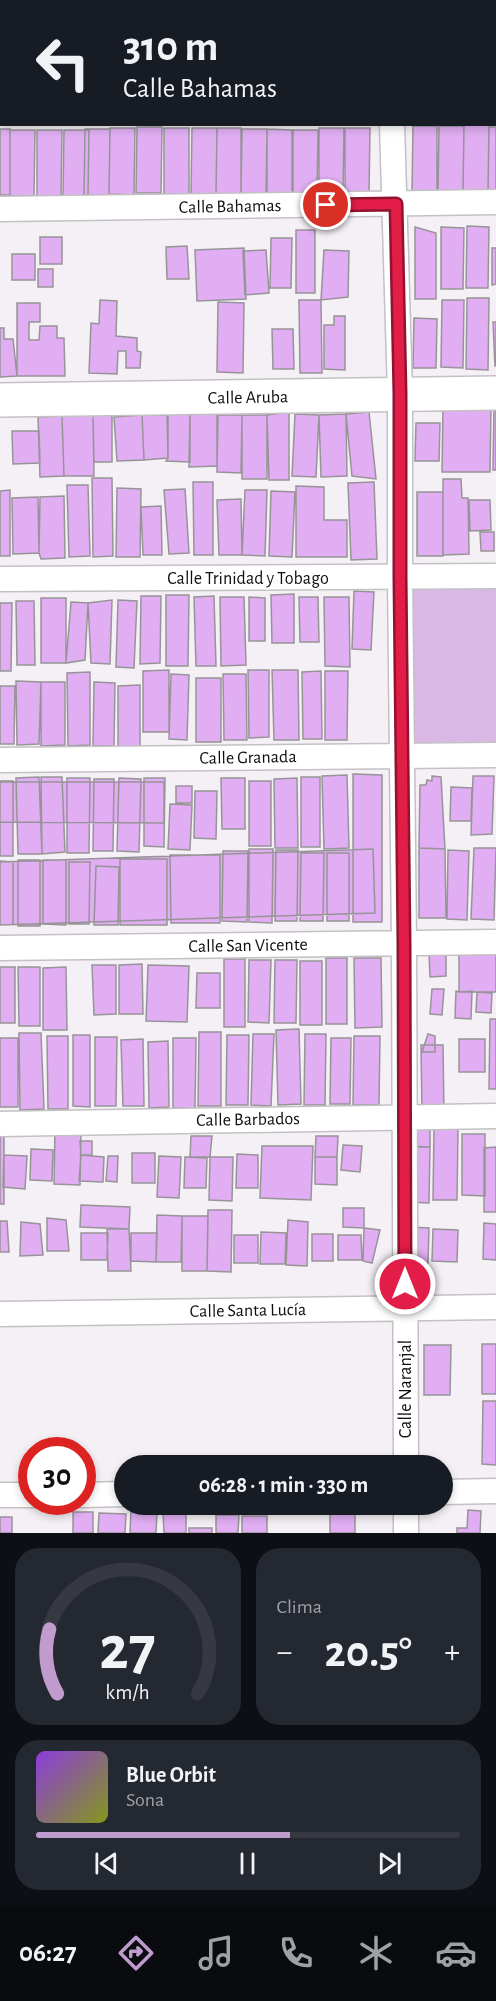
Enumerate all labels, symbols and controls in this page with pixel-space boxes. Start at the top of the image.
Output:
icon: left [24,24,102,102]
text: 310 m [123,26,218,68]
text: Calle Bahamas [123,75,277,102]
pin [300,179,351,230]
icon: arrive [309,188,342,221]
street label: Calle Bahamas [179,197,282,217]
street label: Calle Aruba [208,388,288,408]
street label: Calle Trinidad y Tobago [167,570,329,588]
street label: Calle Granada [199,748,297,768]
street label: Calle San Vicente [188,936,308,956]
street label: Calle Barbados [196,1110,300,1130]
position arrow [373,1252,437,1316]
street label: Calle Santa Lucía [190,1301,307,1321]
street label: Calle Naranjal [397,1340,415,1438]
speed limit sign: 30 [18,1437,96,1515]
text: 06:28 · 1 min · 330 m [199,1474,368,1496]
text: Clima [277,1597,322,1617]
text: 27 [100,1618,156,1680]
text: 20.5° [324,1630,412,1675]
text: − [277,1636,292,1669]
text: + [444,1636,460,1669]
text: km/h [106,1682,150,1703]
text: Blue Orbit [126,1764,216,1786]
text: Sona [126,1790,164,1810]
icon: previous [90,1847,123,1880]
icon: pause [231,1847,264,1880]
icon: next [373,1847,406,1880]
icon: directions [115,1932,157,1974]
icon: music [195,1932,237,1974]
icon: phone [275,1932,317,1974]
icon: climate [355,1932,397,1974]
icon: car [435,1932,477,1974]
text: 06:27 [19,1939,77,1966]

